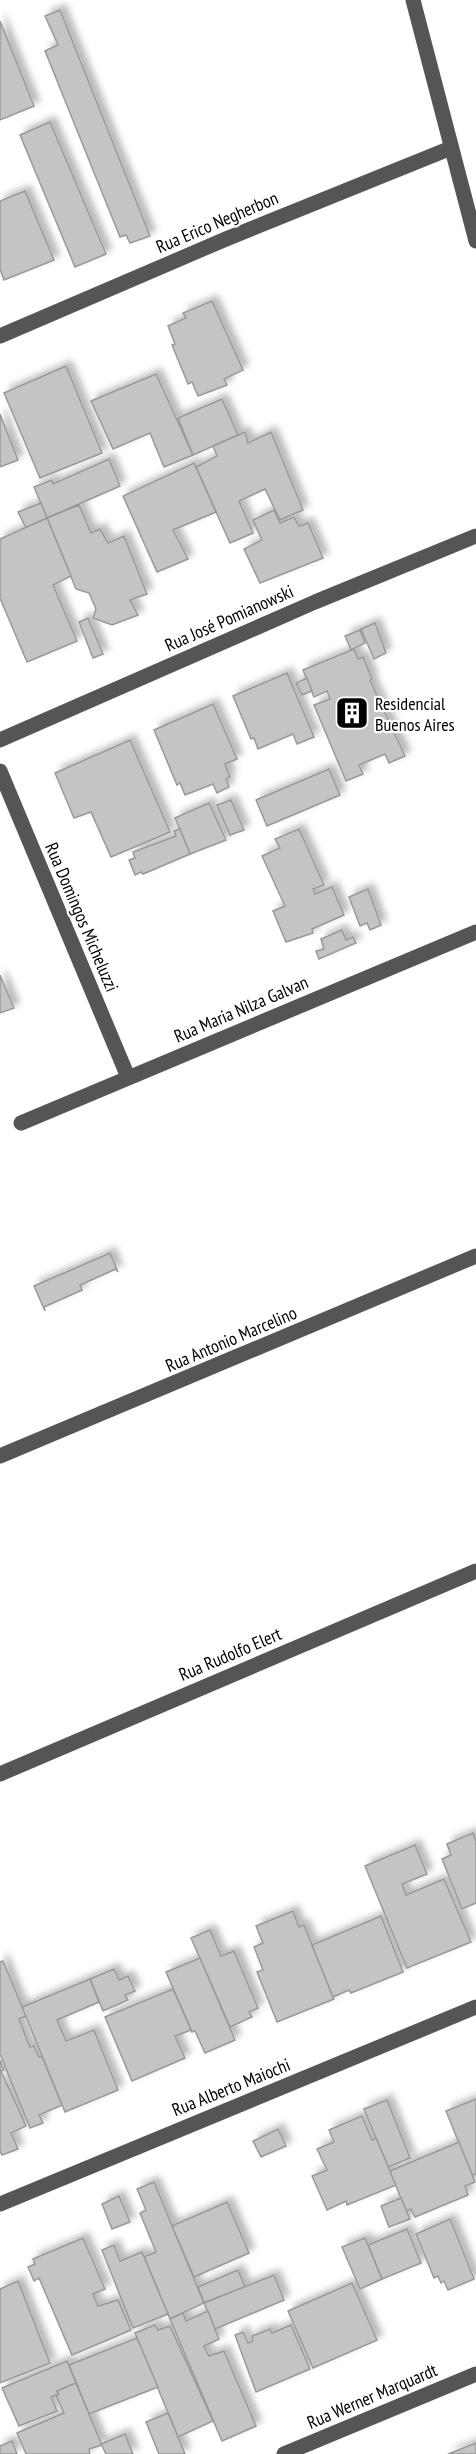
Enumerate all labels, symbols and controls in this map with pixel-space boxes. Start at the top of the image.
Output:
street label: Rua Erico Negherbon [153,186,281,258]
street label: Rua José Pomianowski [161,579,297,657]
place label: Residencial Buenos Aires [375,692,455,736]
building icon: Residencial Buenos Aires [334,695,370,731]
street label: Rua Domingos Micheluzzi [40,839,124,995]
street label: Rua Maria Nilza Galvan [170,970,312,1048]
street label: Rua Antonio Marcelino [162,1301,300,1377]
street label: Rua Rudolfo Elert [175,1622,285,1686]
street label: Rua Alberto Maiochi [169,2053,293,2121]
street label: Rua Werner Marquardt [303,2358,441,2434]

